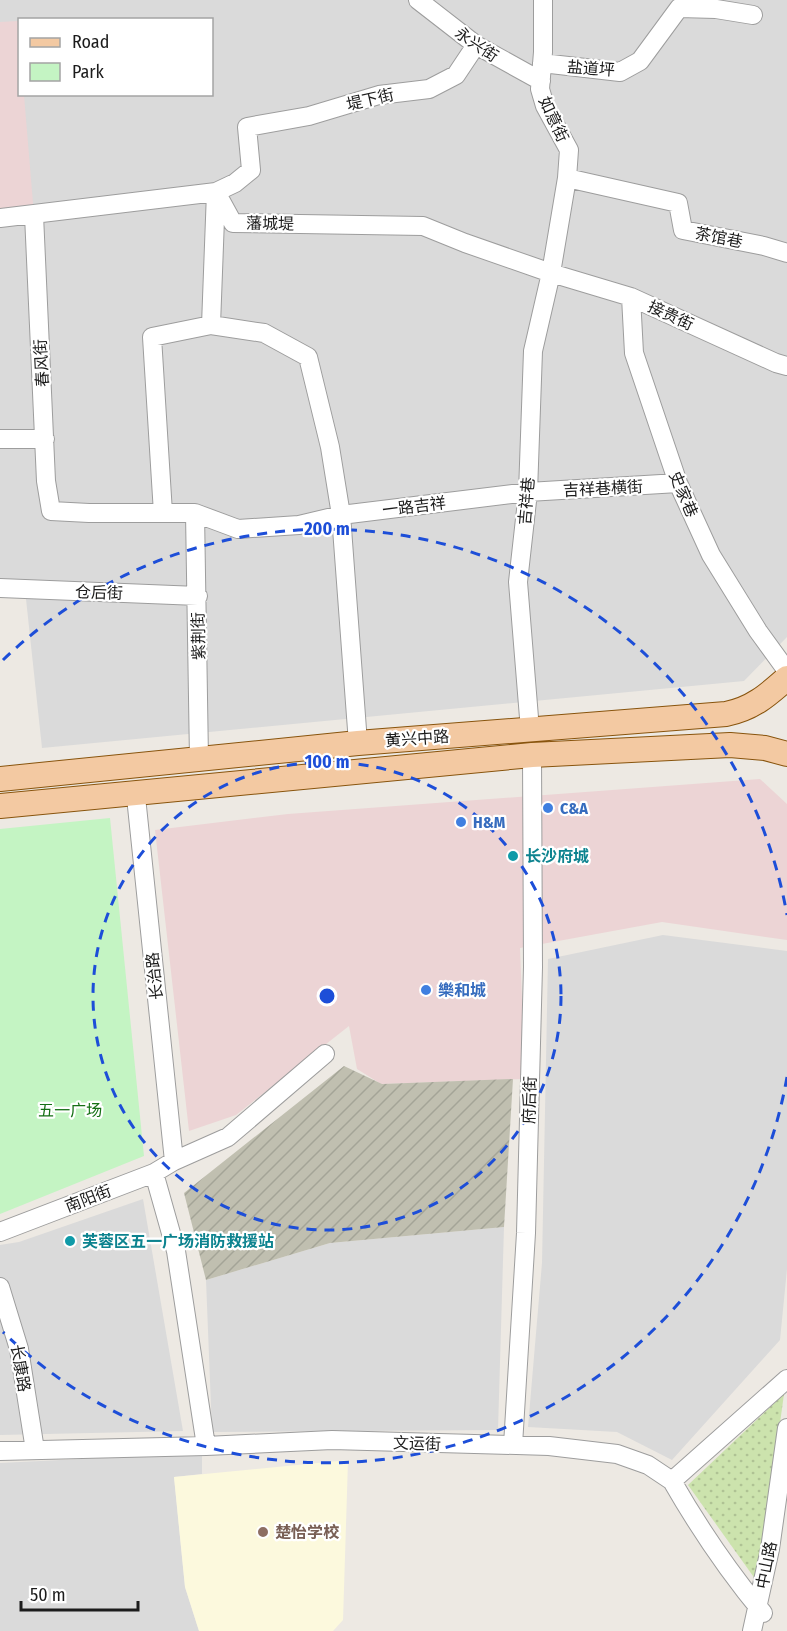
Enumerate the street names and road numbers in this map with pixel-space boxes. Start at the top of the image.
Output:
street label: 永兴街 [452,23,502,66]
street label: 盐道坪 [566,57,616,80]
street label: 堤下街 [345,85,396,114]
street label: 如意街 [535,93,572,145]
street label: 藩城堤 [246,214,294,233]
street label: 茶馆巷 [694,224,744,251]
street label: 接贵街 [645,297,697,334]
street label: 春风街 [31,339,52,387]
street label: 史家巷 [665,468,702,520]
street label: 吉祥巷 [515,476,538,526]
street label: 吉祥巷横街 [563,477,643,500]
street label: 一路吉祥 [381,493,447,520]
street label: 仓后街 [75,582,123,603]
street label: 紫荆街 [189,612,208,660]
street label: 黄兴中路 [384,727,450,750]
street label: 长治路 [143,951,166,1001]
street label: 府后街 [519,1076,540,1124]
street label: 南阳街 [62,1181,114,1216]
street label: 长康路 [7,1343,34,1393]
street label: 文运街 [393,1433,441,1454]
street label: 中山路 [753,1540,780,1590]

